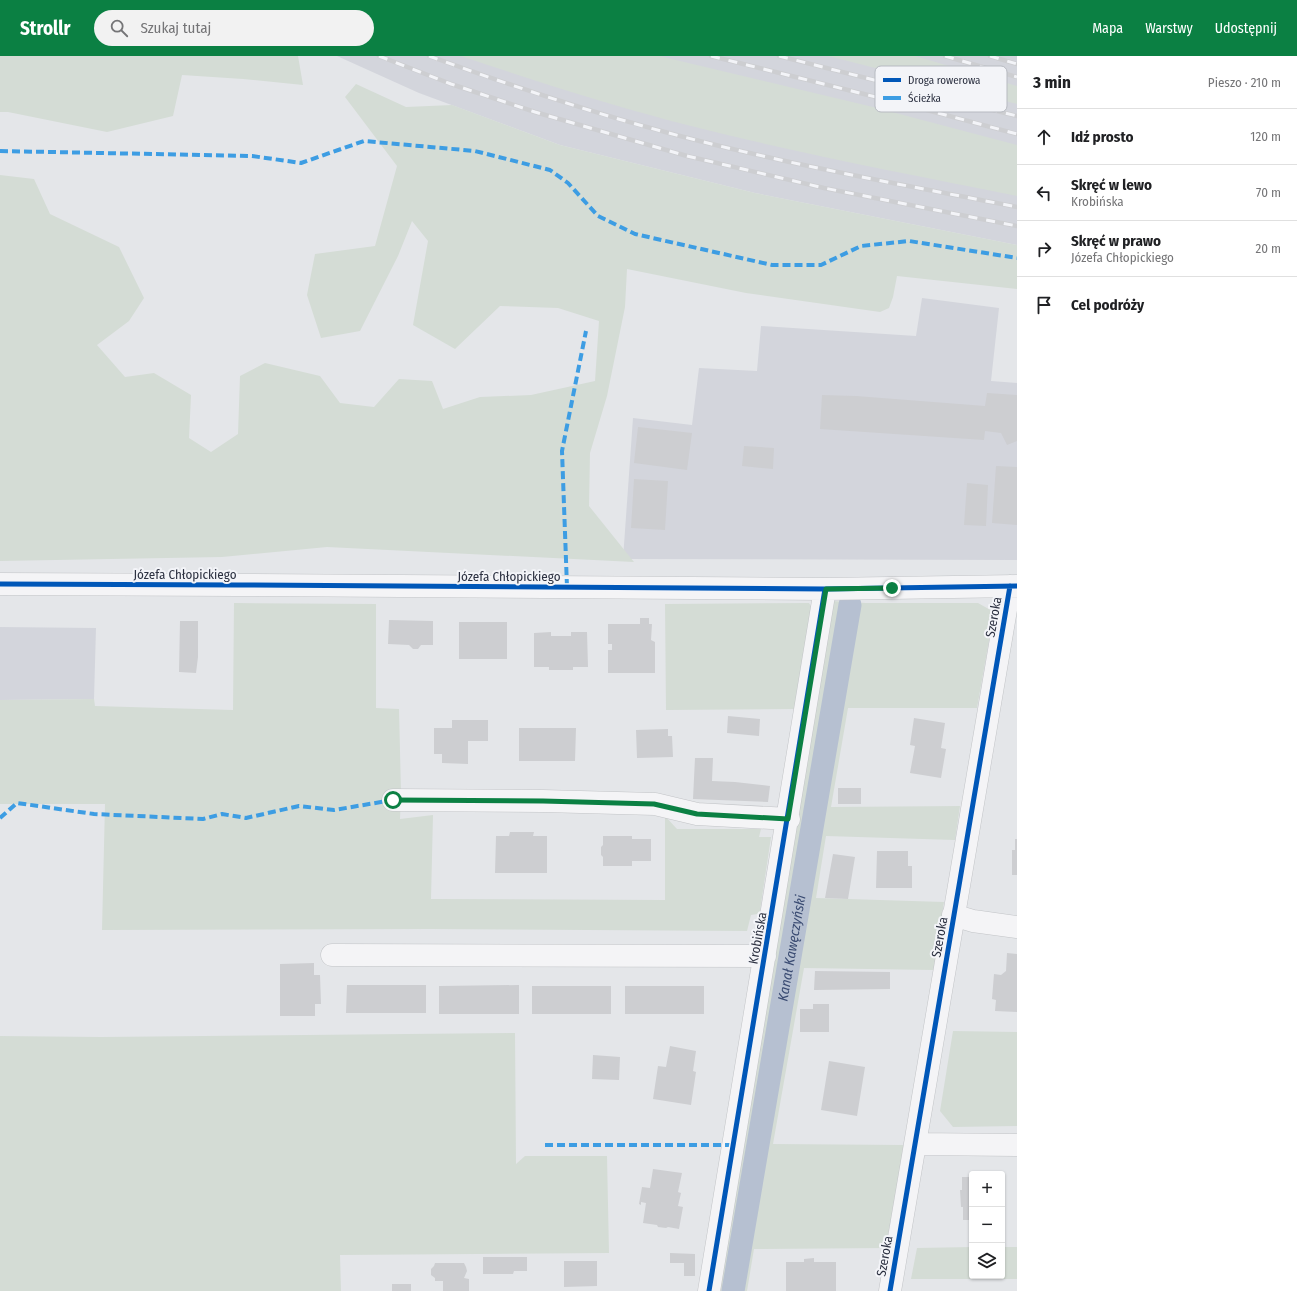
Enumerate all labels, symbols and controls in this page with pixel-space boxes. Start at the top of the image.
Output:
search box [94,10,374,46]
text: Strollr [20,17,70,40]
icon: search [108,17,130,39]
text: Szukaj tutaj [140,19,211,37]
text: Mapa [1092,20,1123,37]
text: Warstwy [1145,20,1193,37]
text: Udostępnij [1215,20,1277,37]
legend [875,66,1007,112]
text: 3 min [1033,72,1071,93]
text: Droga rowerowa [908,74,980,87]
text: Pieszo · 210 m [1208,75,1281,90]
text: Ścieżka [908,91,941,105]
icon: ahead [1033,126,1055,148]
text: Idź prosto [1071,128,1133,146]
text: 120 m [1250,129,1281,144]
text: Skręć w lewo [1071,176,1152,194]
icon: left [1033,182,1055,204]
text: 70 m [1256,185,1281,200]
text: Krobińska [1071,194,1124,209]
text: Skręć w prawo [1071,232,1161,250]
icon: right [1033,238,1055,260]
text: 20 m [1255,241,1281,256]
text: Józefa Chłopickiego [1071,250,1174,265]
icon: arrive [1033,294,1055,316]
text: Cel podróży [1071,296,1144,314]
street label: Józefa Chłopickiego [134,567,237,582]
street label: Józefa Chłopickiego [458,569,561,584]
route end [883,579,901,597]
street label: Szeroka [983,596,1004,639]
route start [384,791,402,809]
water label: Kanał Kawęczyński [775,893,810,1003]
street label: Krobińska [746,911,769,965]
street label: Szeroka [929,916,950,959]
map controls [969,1171,1005,1279]
button: + [969,1171,1005,1207]
button: − [969,1207,1005,1243]
street label: Szeroka [874,1235,895,1278]
button: layers [969,1243,1005,1279]

